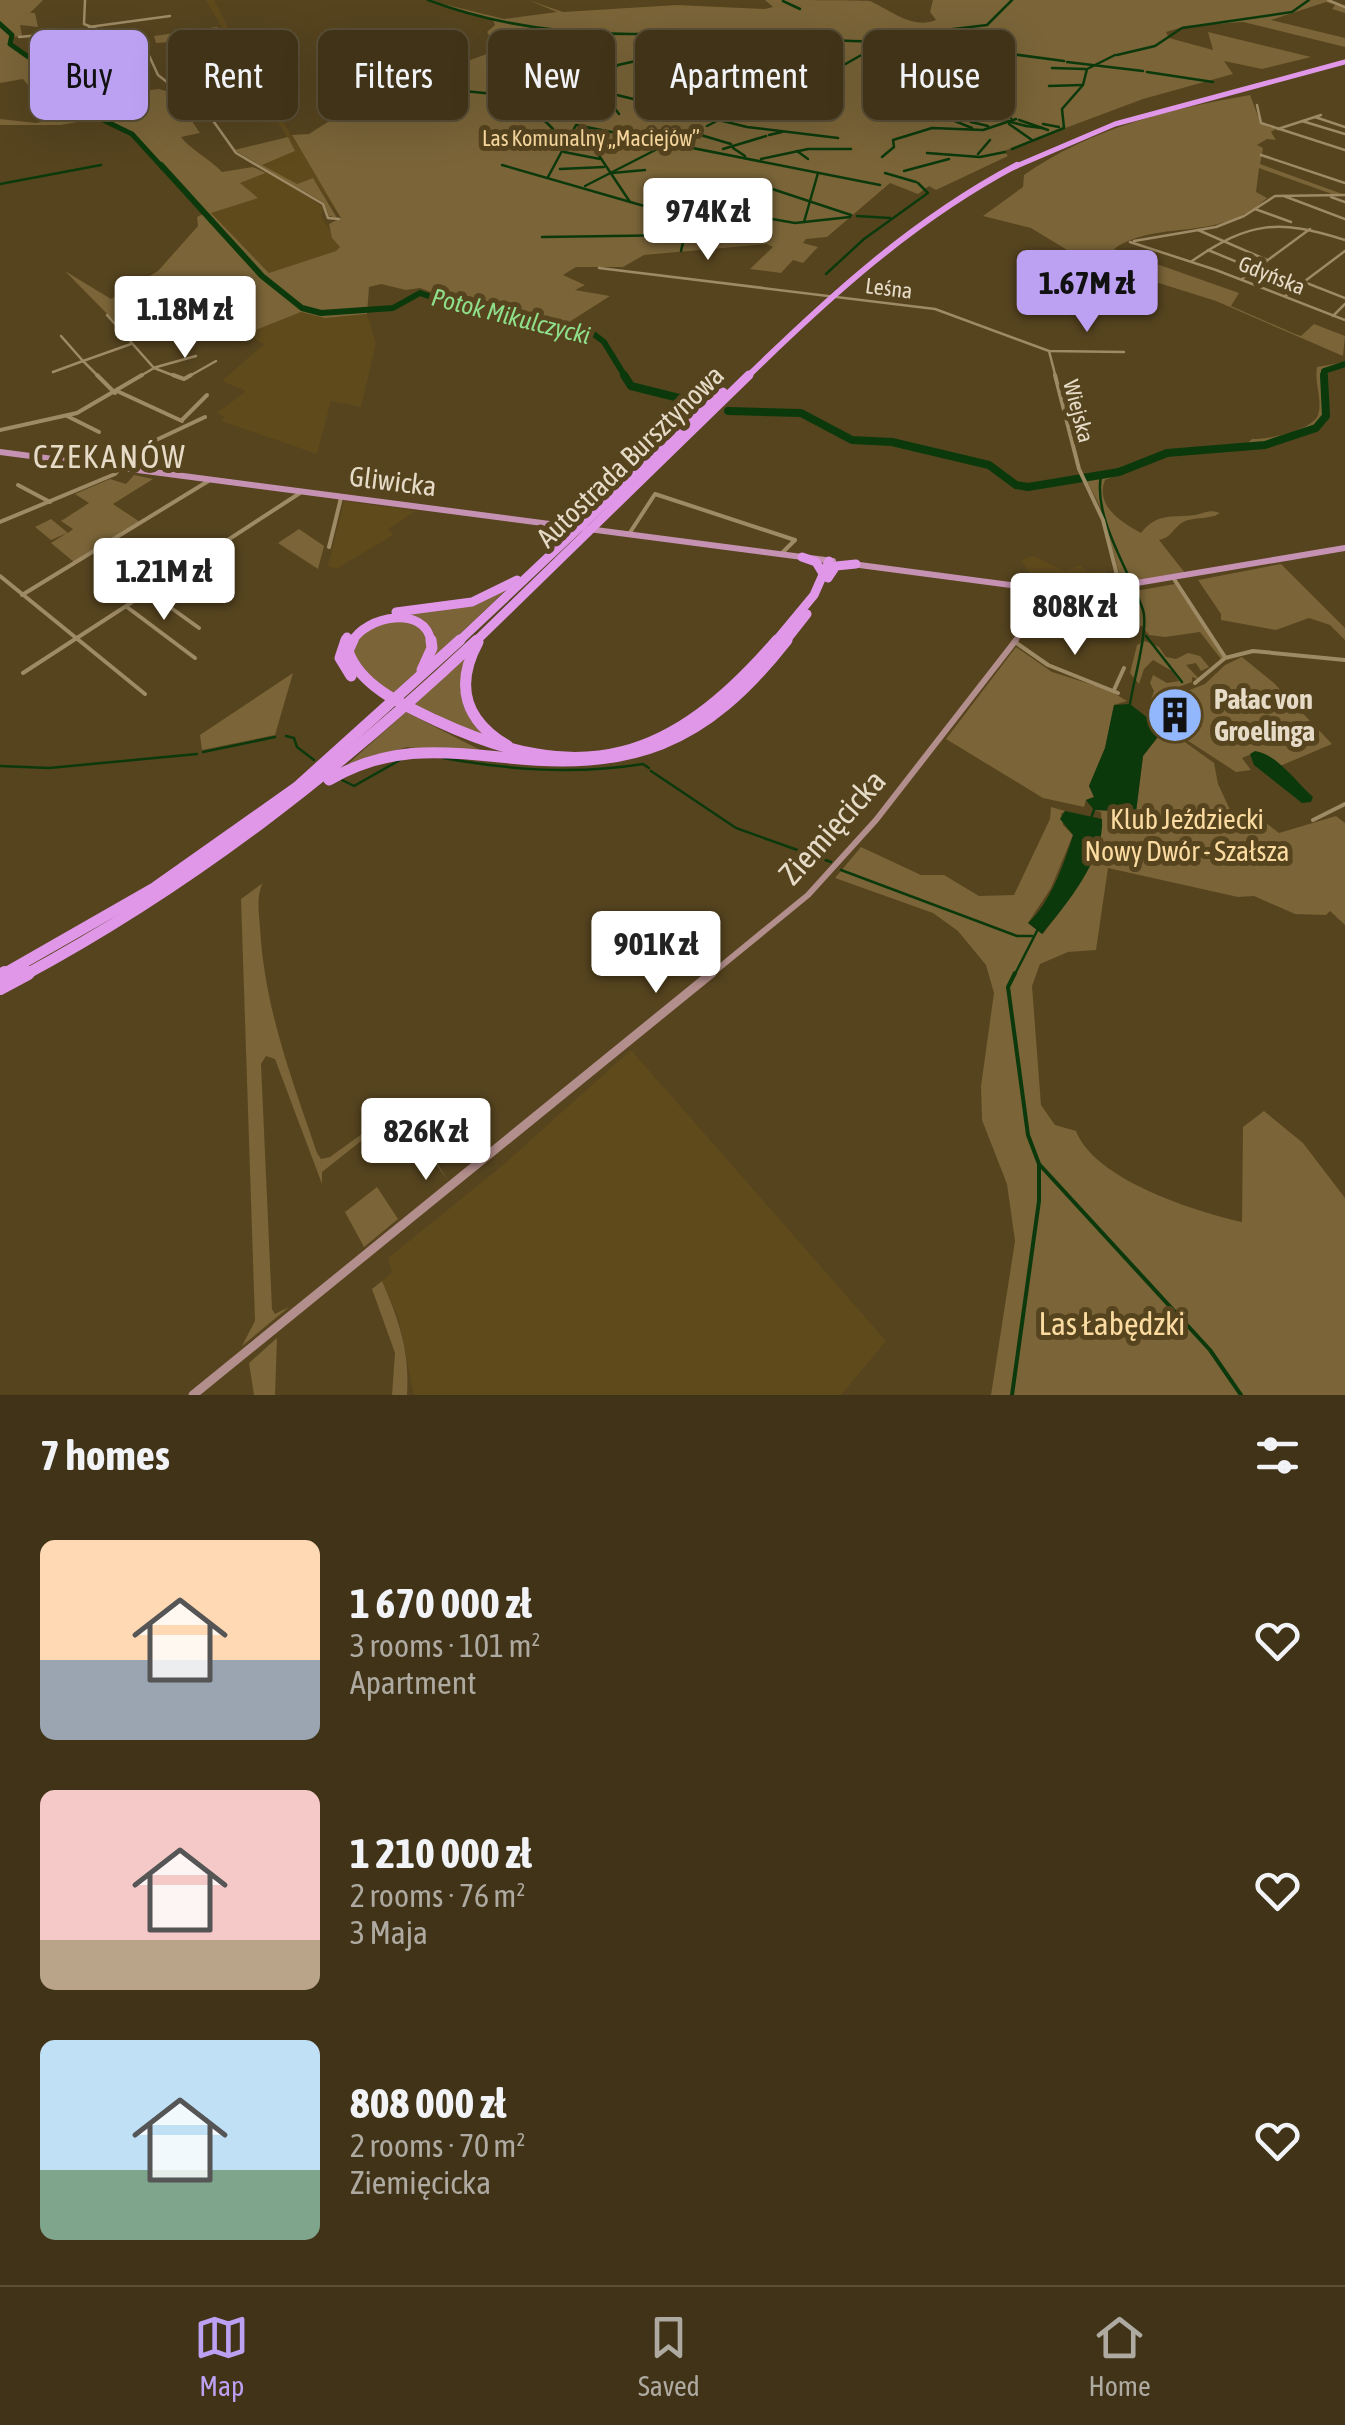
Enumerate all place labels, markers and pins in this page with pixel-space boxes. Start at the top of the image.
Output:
pin: 974K zł [616,178,800,263]
pin: 1.67M zł [984,250,1190,335]
pin: 1.18M zł [82,276,288,361]
pin: 1.21M zł [61,538,267,623]
pin: 808K zł [983,573,1167,658]
place label: Pałac von Groelinga [1214,683,1315,747]
building icon: Pałac von Groelinga [1145,685,1205,745]
pin: 901K zł [564,911,748,996]
pin: 826K zł [334,1098,518,1183]

